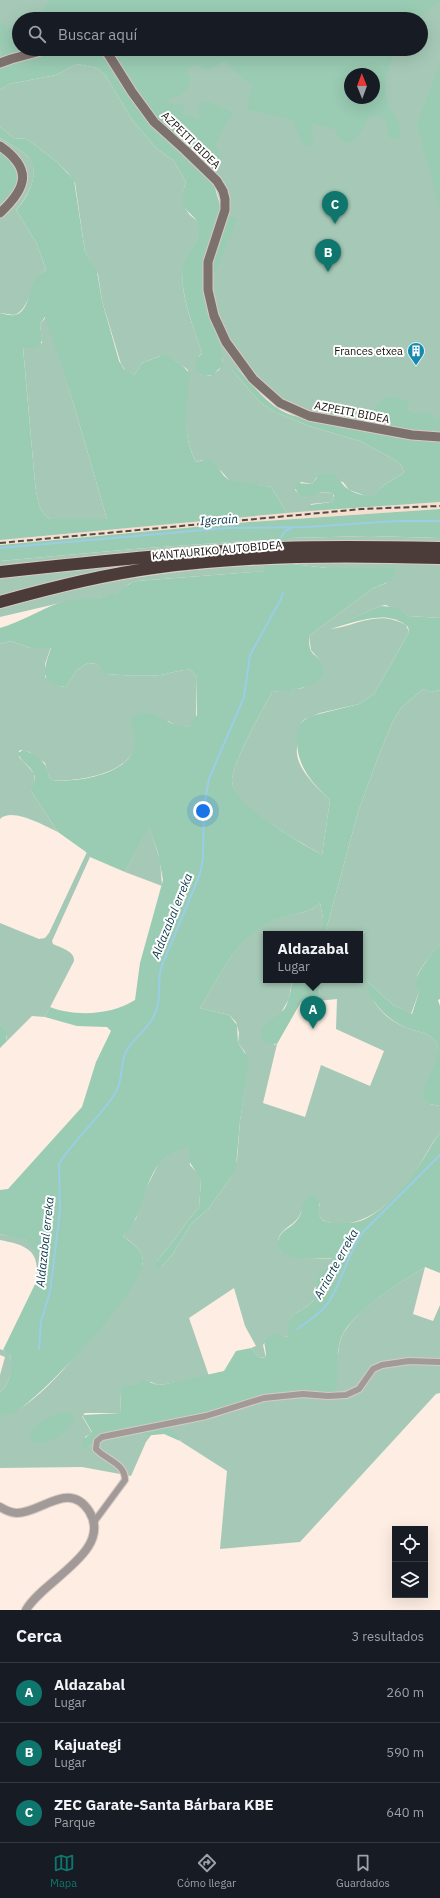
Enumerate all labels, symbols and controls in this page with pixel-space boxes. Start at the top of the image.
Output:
search box [12,12,428,56]
icon: search [26,23,48,45]
text: Buscar aquí [58,25,137,44]
north arrow [344,68,380,104]
street label: AZPEITI BIDEA [159,108,223,172]
pin: C [322,191,348,224]
pin: B [315,239,341,272]
building icon: Frances etxea [406,341,426,366]
place label: Frances etxea [334,344,403,358]
street label: AZPEITI BIDEA [313,398,391,426]
water label: Igerain [199,511,239,528]
street label: KANTAURIKO AUTOBIDEA [151,537,283,563]
your location [193,801,213,821]
water label: Aldazabal erreka [147,871,195,962]
popup [263,931,363,983]
text: Aldazabal [278,939,348,958]
text: Lugar [278,958,310,975]
pin: A [300,996,326,1029]
water label: Aldazabal erreka [32,1196,57,1289]
water label: Arriarte erreka [310,1226,361,1302]
map controls [392,1526,428,1598]
button: locate [392,1526,428,1562]
button: layers [392,1562,428,1598]
text: Cerca [16,1625,62,1647]
text: 3 resultados [351,1628,424,1645]
text: Aldazabal [54,1675,125,1694]
text: A [25,1684,33,1701]
text: 260 m [386,1684,424,1701]
text: Lugar [54,1694,86,1711]
text: Kajuategi [54,1735,121,1754]
text: B [25,1744,33,1761]
text: 590 m [386,1744,424,1761]
text: Lugar [54,1754,86,1771]
text: ZEC Garate-Santa Bárbara KBE [54,1795,274,1814]
text: C [25,1804,33,1821]
text: 640 m [386,1804,424,1821]
text: Parque [54,1814,95,1831]
tab: Mapa [50,1852,77,1890]
tab: Cómo llegar [177,1852,236,1890]
tab: Guardados [336,1852,390,1890]

